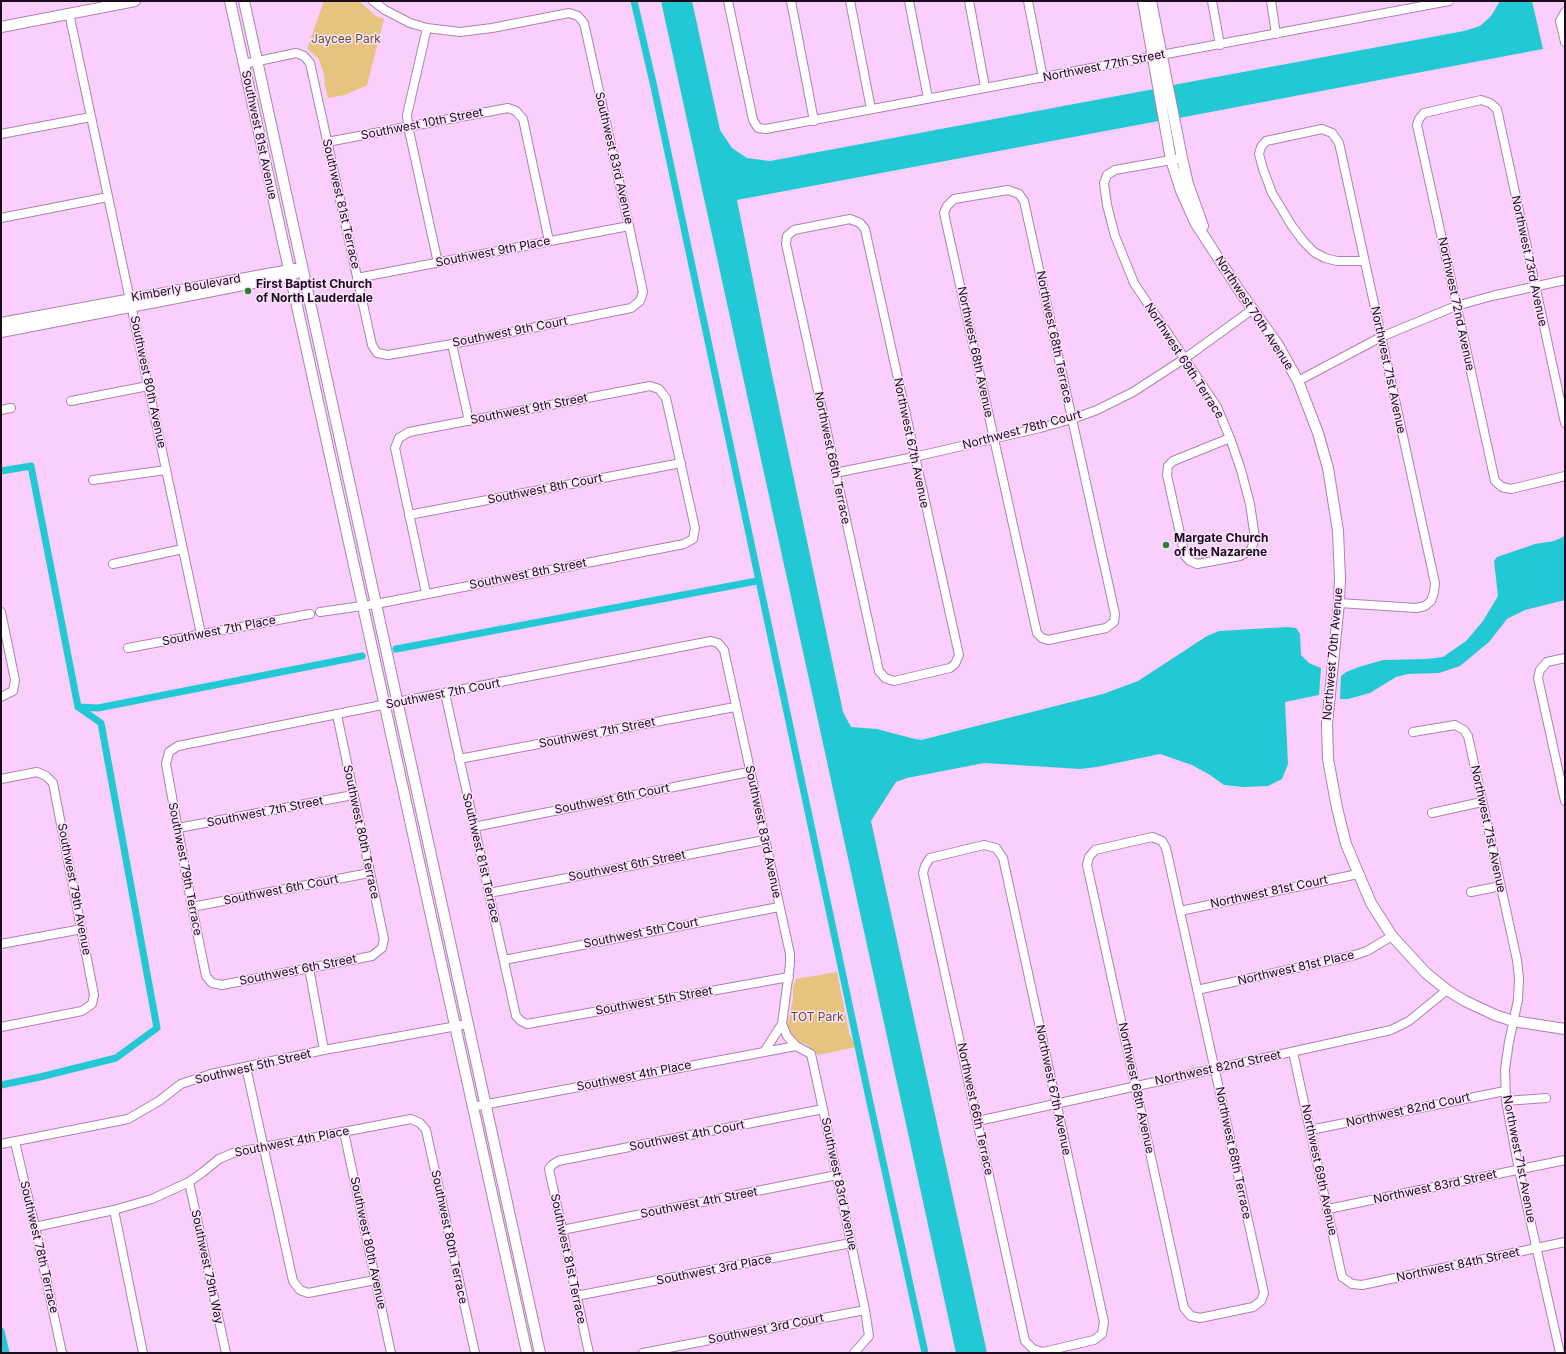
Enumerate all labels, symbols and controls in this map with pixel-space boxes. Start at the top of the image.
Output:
park label: Jaycee Park [311,32,381,46]
street label: Northwest 77th Street [1042,47,1166,85]
street label: Southwest 81st Avenue [238,69,280,201]
street label: Southwest 83rd Avenue [592,90,636,226]
street label: Southwest 10th Street [360,105,484,143]
street label: Southwest 81st Terrace [319,138,363,270]
street label: Northwest 73rd Avenue [1508,194,1550,328]
street label: Southwest 9th Place [434,234,552,270]
street label: Northwest 72nd Avenue [1435,236,1477,372]
street label: Northwest 70th Avenue [1212,253,1296,373]
street label: Northwest 68th Terrace [1033,269,1075,405]
street label: Kimberly Boulevard [130,271,242,305]
place label: First Baptist Church of North Lauderdale [256,277,373,305]
street label: Northwest 68th Avenue [954,285,996,419]
marker: First Baptist Church of North Lauderdale [243,286,253,296]
street label: Northwest 69th Terrace [1141,300,1227,422]
street label: Northwest 71st Avenue [1367,305,1409,435]
street label: Southwest 80th Avenue [127,314,169,450]
street label: Southwest 9th Court [451,314,569,350]
street label: Northwest 67th Avenue [890,376,932,510]
street label: Northwest 66th Terrace [811,390,853,526]
street label: Southwest 9th Street [469,391,589,427]
street label: Northwest 78th Court [961,407,1083,453]
street label: Southwest 8th Court [486,471,604,507]
place label: Margate Church of the Nazarene [1174,531,1268,559]
marker: Margate Church of the Nazarene [1161,540,1171,550]
street label: Southwest 8th Street [468,556,588,592]
street label: Northwest 70th Avenue [1320,587,1346,721]
street label: Southwest 7th Place [161,613,277,649]
street label: Southwest 7th Court [385,676,501,712]
street label: Southwest 7th Street [538,715,656,751]
street label: Southwest 80th Terrace [340,764,382,900]
street label: Southwest 83rd Avenue [742,764,784,900]
street label: Northwest 71st Avenue [1467,764,1509,894]
street label: Southwest 6th Court [553,781,671,817]
street label: Southwest 81st Terrace [459,792,503,924]
street label: Southwest 7th Street [206,794,324,830]
street label: Southwest 79th Terrace [165,801,205,937]
street label: Southwest 79th Avenue [54,822,94,956]
street label: Southwest 6th Street [567,848,687,884]
street label: Southwest 6th Court [222,872,340,908]
street label: Northwest 81st Court [1209,873,1329,911]
street label: Southwest 5th Court [582,915,700,951]
street label: Northwest 81st Place [1236,948,1356,988]
street label: Southwest 6th Street [238,952,358,988]
street label: Southwest 5th Street [594,984,714,1018]
park label: TOT Park [790,1010,844,1024]
street label: Northwest 68th Avenue [1115,1021,1157,1155]
street label: Northwest 67th Avenue [1032,1023,1074,1157]
street label: Northwest 66th Terrace [954,1041,996,1177]
street label: Southwest 5th Street [194,1047,312,1087]
street label: Northwest 82nd Street [1154,1048,1282,1088]
street label: Southwest 4th Place [575,1058,693,1094]
street label: Northwest 68th Terrace [1212,1085,1254,1221]
street label: Northwest 82nd Court [1345,1090,1471,1130]
street label: Northwest 71st Avenue [1500,1094,1538,1224]
street label: Northwest 69th Avenue [1298,1103,1340,1237]
street label: Southwest 83rd Avenue [818,1116,860,1252]
street label: Southwest 4th Court [628,1118,746,1154]
street label: Southwest 4th Place [233,1124,351,1160]
street label: Northwest 83rd Street [1372,1167,1498,1207]
street label: Southwest 80th Terrace [428,1169,470,1305]
street label: Southwest 80th Avenue [347,1175,389,1311]
street label: Southwest 78th Terrace [17,1179,61,1315]
street label: Southwest 4th Street [639,1185,759,1221]
street label: Southwest 81st Terrace [547,1193,589,1325]
street label: Southwest 79th Way [188,1209,226,1325]
street label: Northwest 84th Street [1395,1245,1521,1285]
street label: Southwest 3rd Place [655,1252,773,1288]
street label: Southwest 3rd Court [707,1311,825,1347]

